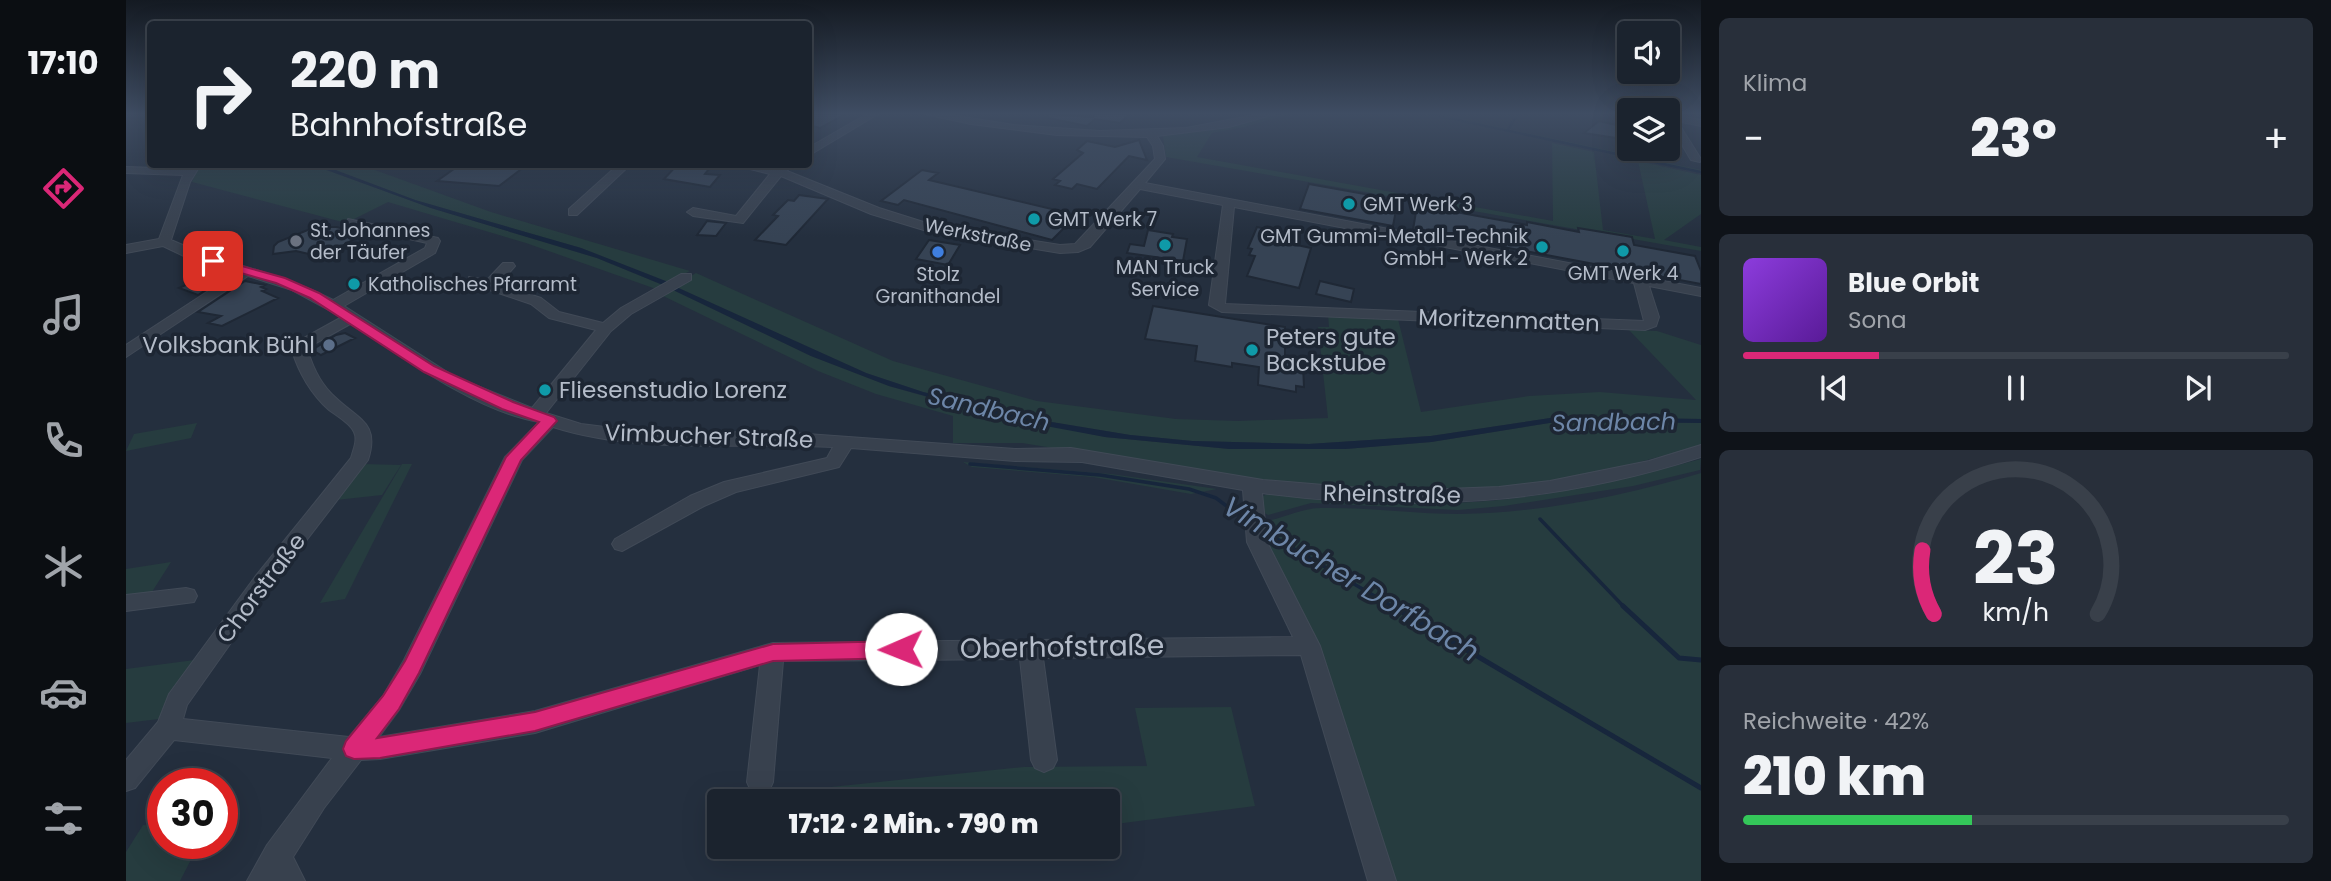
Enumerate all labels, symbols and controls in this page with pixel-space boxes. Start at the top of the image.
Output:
map controls [1617,21,1680,161]
button: sound [1617,21,1680,84]
text: 220 m [290,37,440,105]
text: 17:10 [27,40,99,85]
icon: right [175,49,266,140]
text: Klima [1743,67,1807,99]
button: layers [1617,98,1680,161]
text: Bahnhofstraße [290,102,527,147]
text: 23° [1970,102,2057,175]
text: − [1743,112,1764,165]
text: + [2263,112,2289,165]
icon: directions [39,164,88,213]
place label: GMT Werk 3 [1363,191,1473,218]
marker: GMT Werk 3 [1341,196,1357,212]
place label: GMT Werk 7 [1048,206,1157,233]
street label: Werkstraße [922,211,1034,259]
marker: GMT Werk 7 [1026,211,1042,227]
place label: St. Johannes der Täufer [310,217,430,266]
place label: GMT Gummi-Metall-Technik GmbH - Werk 2 [1260,223,1528,272]
pin [183,231,243,291]
marker: St. Johannes der Täufer [288,233,304,249]
marker: MAN Truck Service [1157,237,1173,253]
marker: GMT Gummi-Metall-Technik GmbH - Werk 2 [1534,239,1550,255]
icon: arrive [194,242,232,280]
marker: GMT Werk 4 [1615,243,1631,259]
marker: Stolz Granithandel [930,244,946,260]
place label: MAN Truck Service [1116,254,1214,303]
place label: GMT Werk 4 [1568,260,1678,287]
place label: Stolz Granithandel [876,261,1000,310]
text: Blue Orbit [1848,265,1979,301]
place label: Katholisches Pfarramt [368,271,577,298]
marker: Katholisches Pfarramt [346,276,362,292]
icon: music [39,290,88,339]
street label: Moritzenmatten [1418,301,1600,339]
text: Sona [1848,304,1907,336]
place label: Peters gute Backstube [1266,321,1396,379]
place label: Volksbank Bühl [142,329,315,361]
marker: Volksbank Bühl [321,337,337,353]
marker: Peters gute Backstube [1244,342,1260,358]
icon: previous [1815,369,1853,407]
icon: pause [1997,369,2035,407]
icon: next [2179,369,2217,407]
place label: Fliesenstudio Lorenz [559,374,787,406]
water label: Sandbach [925,379,1053,439]
marker: Fliesenstudio Lorenz [537,382,553,398]
water label: Sandbach [1552,404,1676,440]
icon: phone [39,416,88,465]
street label: Vimbucher Straße [604,416,814,456]
street label: Rheinstraße [1323,477,1461,511]
water label: Vimbucher Dorfbach [1216,487,1486,671]
text: 23 [1973,509,2059,610]
street label: Chorstraße [209,526,313,650]
icon: climate [39,542,88,591]
text: km/h [1983,595,2049,630]
position arrow [864,612,938,686]
street label: Oberhofstraße [959,626,1165,668]
icon: car [39,668,88,717]
text: Reichweite · 42% [1743,705,1929,737]
text: 210 km [1743,740,1926,813]
speed limit sign: 30 [147,768,238,859]
icon: filters [39,794,88,843]
text: 17:12 · 2 Min. · 790 m [789,806,1038,842]

